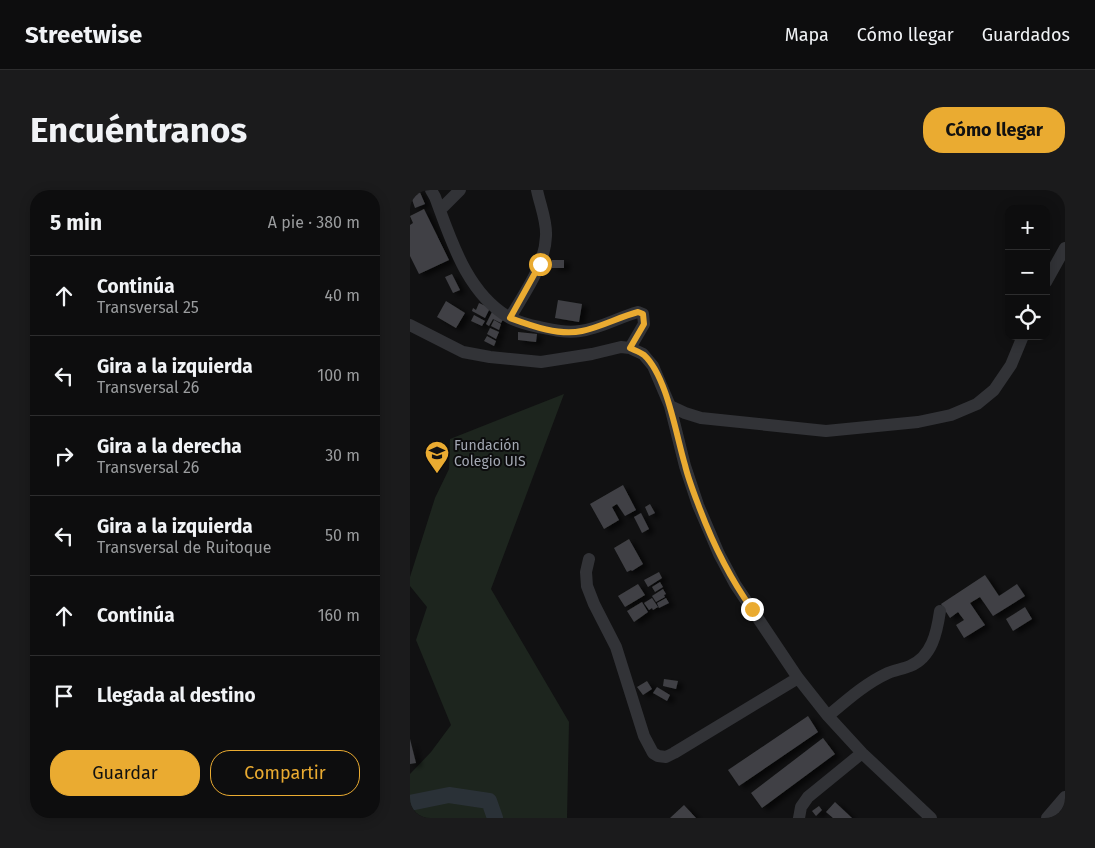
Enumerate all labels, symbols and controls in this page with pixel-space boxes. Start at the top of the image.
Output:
text: Streetwise [25,21,142,49]
text: Mapa [785,24,829,46]
text: Cómo llegar [857,24,954,46]
text: Guardados [982,24,1070,46]
button: Cómo llegar [923,107,1065,153]
text: Encuéntranos [30,109,247,151]
map controls [1005,205,1050,340]
button: + [1005,205,1050,250]
text: 5 min [50,210,102,236]
text: A pie · 380 m [268,213,360,232]
button: − [1005,250,1050,295]
route start [529,253,552,276]
text: Continúa [97,275,175,298]
icon: ahead [50,282,78,310]
text: 40 m [325,286,360,305]
button: locate [1005,295,1050,340]
text: Transversal 25 [97,298,199,317]
text: Gira a la izquierda [97,355,253,378]
icon: left [50,362,78,390]
text: 100 m [317,366,360,385]
text: Transversal 26 [97,378,199,397]
text: Gira a la derecha [97,435,242,458]
place label: Fundación Colegio UIS [454,437,526,470]
school or university icon: Fundación Colegio UIS [424,440,450,474]
icon: right [50,442,78,470]
text: 30 m [325,446,360,465]
text: Transversal 26 [97,458,199,477]
text: Gira a la izquierda [97,515,253,538]
icon: left [50,522,78,550]
text: 50 m [325,526,360,545]
text: Transversal de Ruitoque [97,538,271,557]
route end [741,598,764,621]
icon: ahead [50,602,78,630]
text: Continúa [97,604,175,627]
text: 160 m [318,606,360,625]
icon: arrive [50,682,78,710]
text: Llegada al destino [97,684,256,707]
button: Guardar [50,750,200,796]
button: Compartir [210,750,360,796]

